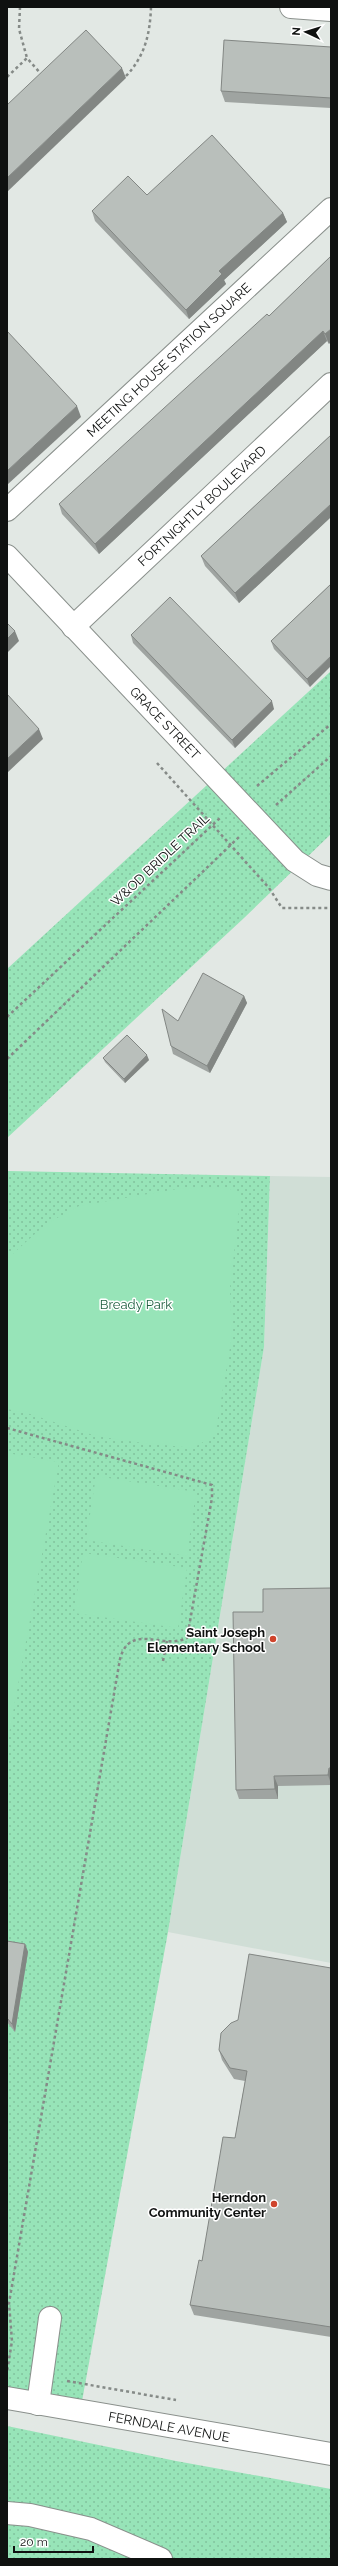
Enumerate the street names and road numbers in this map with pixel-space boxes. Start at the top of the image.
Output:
street label: MEETING HOUSE STATION SQUARE [84,280,254,440]
street label: FORTNIGHTLY BOULEVARD [135,443,269,569]
street label: GRACE STREET [127,684,203,762]
street label: W&OD BRIDLE TRAIL [108,810,212,909]
street label: FERNDALE AVENUE [107,2409,231,2445]

